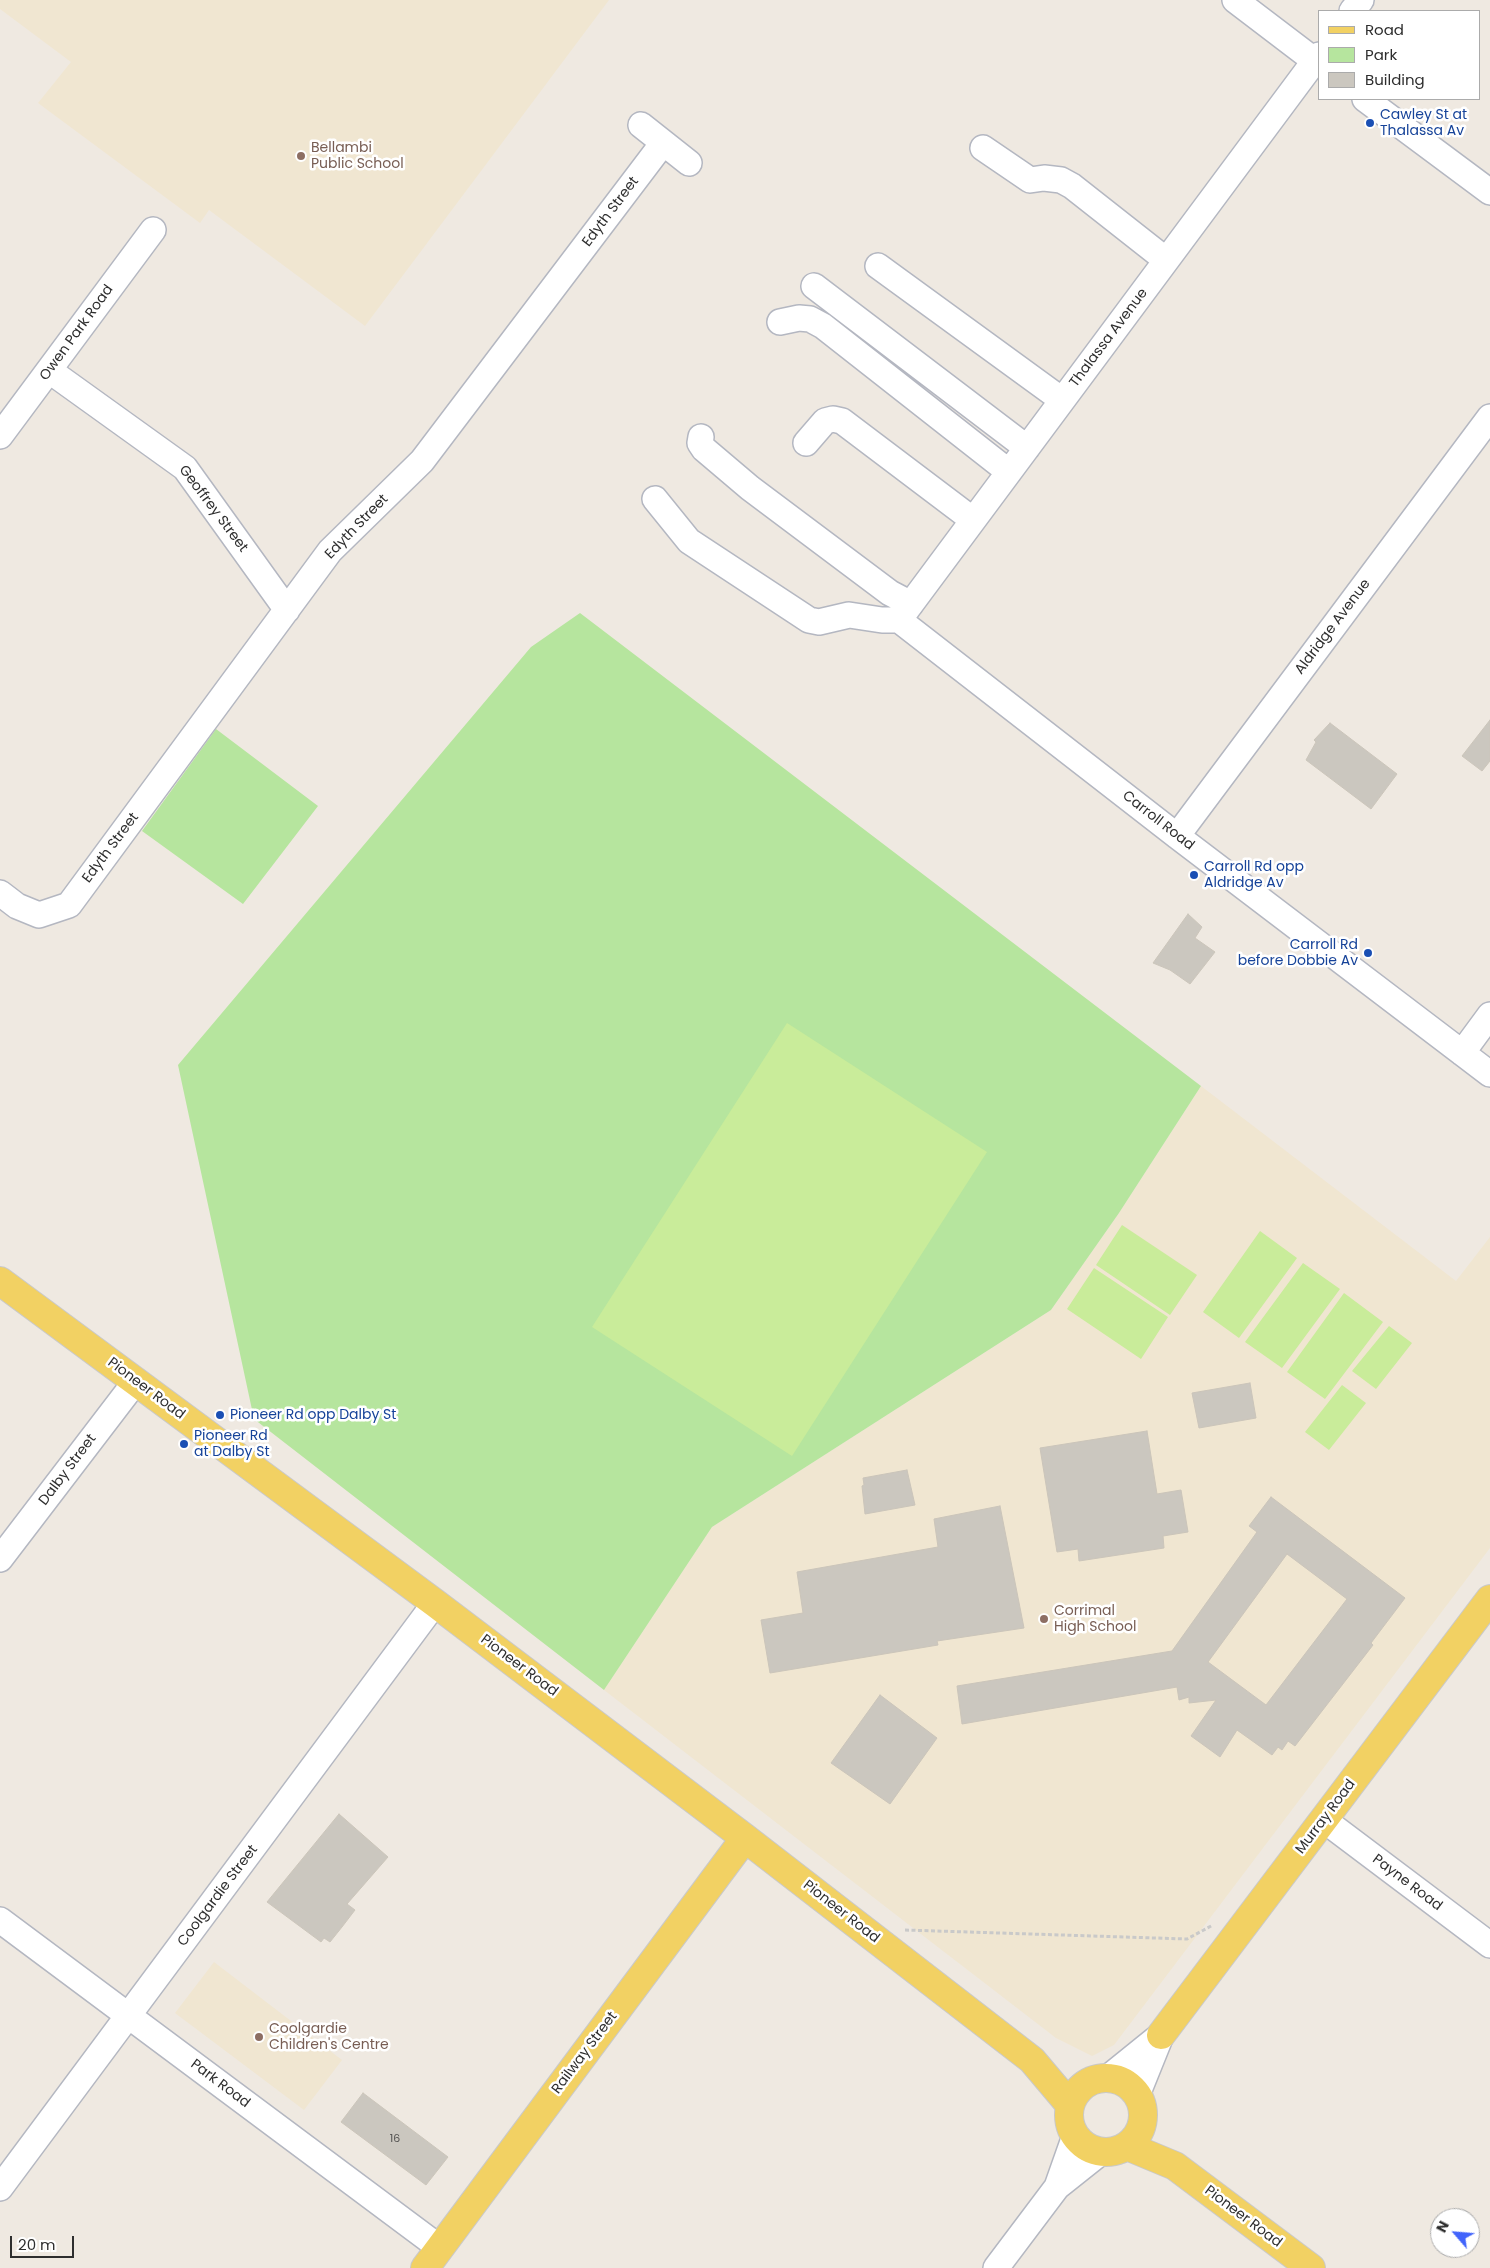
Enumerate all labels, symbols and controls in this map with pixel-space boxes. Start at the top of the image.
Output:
legend [1318,10,1480,100]
text: Road [1365,19,1404,40]
text: Park [1365,44,1397,65]
text: Building [1365,69,1425,90]
place label: Cawley St at Thalassa Av [1380,107,1467,140]
marker: Cawley St at Thalassa Av [1364,117,1376,129]
place label: Bellambi Public School [311,140,404,172]
marker: Bellambi Public School [295,150,307,162]
street label: Edyth Street [579,174,643,250]
street label: Owen Park Road [37,282,117,384]
street label: Thalassa Avenue [1066,285,1152,391]
street label: Geoffrey Street [175,462,251,556]
street label: Edyth Street [322,491,392,563]
street label: Aldridge Avenue [1292,576,1374,678]
street label: Carroll Road [1119,788,1197,854]
street label: Edyth Street [79,810,143,886]
place label: Carroll Rd opp Aldridge Av [1204,859,1304,892]
marker: Carroll Rd opp Aldridge Av [1188,869,1200,881]
place label: Carroll Rd before Dobbie Av [1238,937,1358,970]
marker: Carroll Rd before Dobbie Av [1362,947,1374,959]
street label: Pioneer Road [104,1355,188,1423]
place label: Pioneer Rd opp Dalby St [230,1407,396,1423]
marker: Pioneer Rd opp Dalby St [214,1409,226,1421]
place label: Pioneer Rd at Dalby St [194,1428,270,1460]
street label: Dalby Street [36,1431,100,1509]
marker: Pioneer Rd at Dalby St [178,1438,190,1450]
place label: Corrimal High School [1054,1603,1136,1635]
marker: Corrimal High School [1038,1613,1050,1625]
street label: Pioneer Road [477,1632,561,1700]
street label: Murray Road [1293,1776,1359,1858]
street label: Coolgardie Street [174,1842,262,1950]
street label: Payne Road [1369,1851,1445,1915]
street label: Pioneer Road [800,1877,882,1947]
street label: Railway Street [549,2009,621,2097]
place label: Coolgardie Children's Centre [269,2021,389,2054]
marker: Coolgardie Children's Centre [253,2031,265,2043]
street label: Park Road [187,2056,253,2112]
house number: 16 [390,2132,400,2146]
street label: Pioneer Road [1201,2183,1285,2251]
north arrow [1430,2208,1480,2258]
text: N [1431,2217,1454,2236]
scale bar [12,2226,76,2258]
text: 20 m [18,2234,56,2255]

